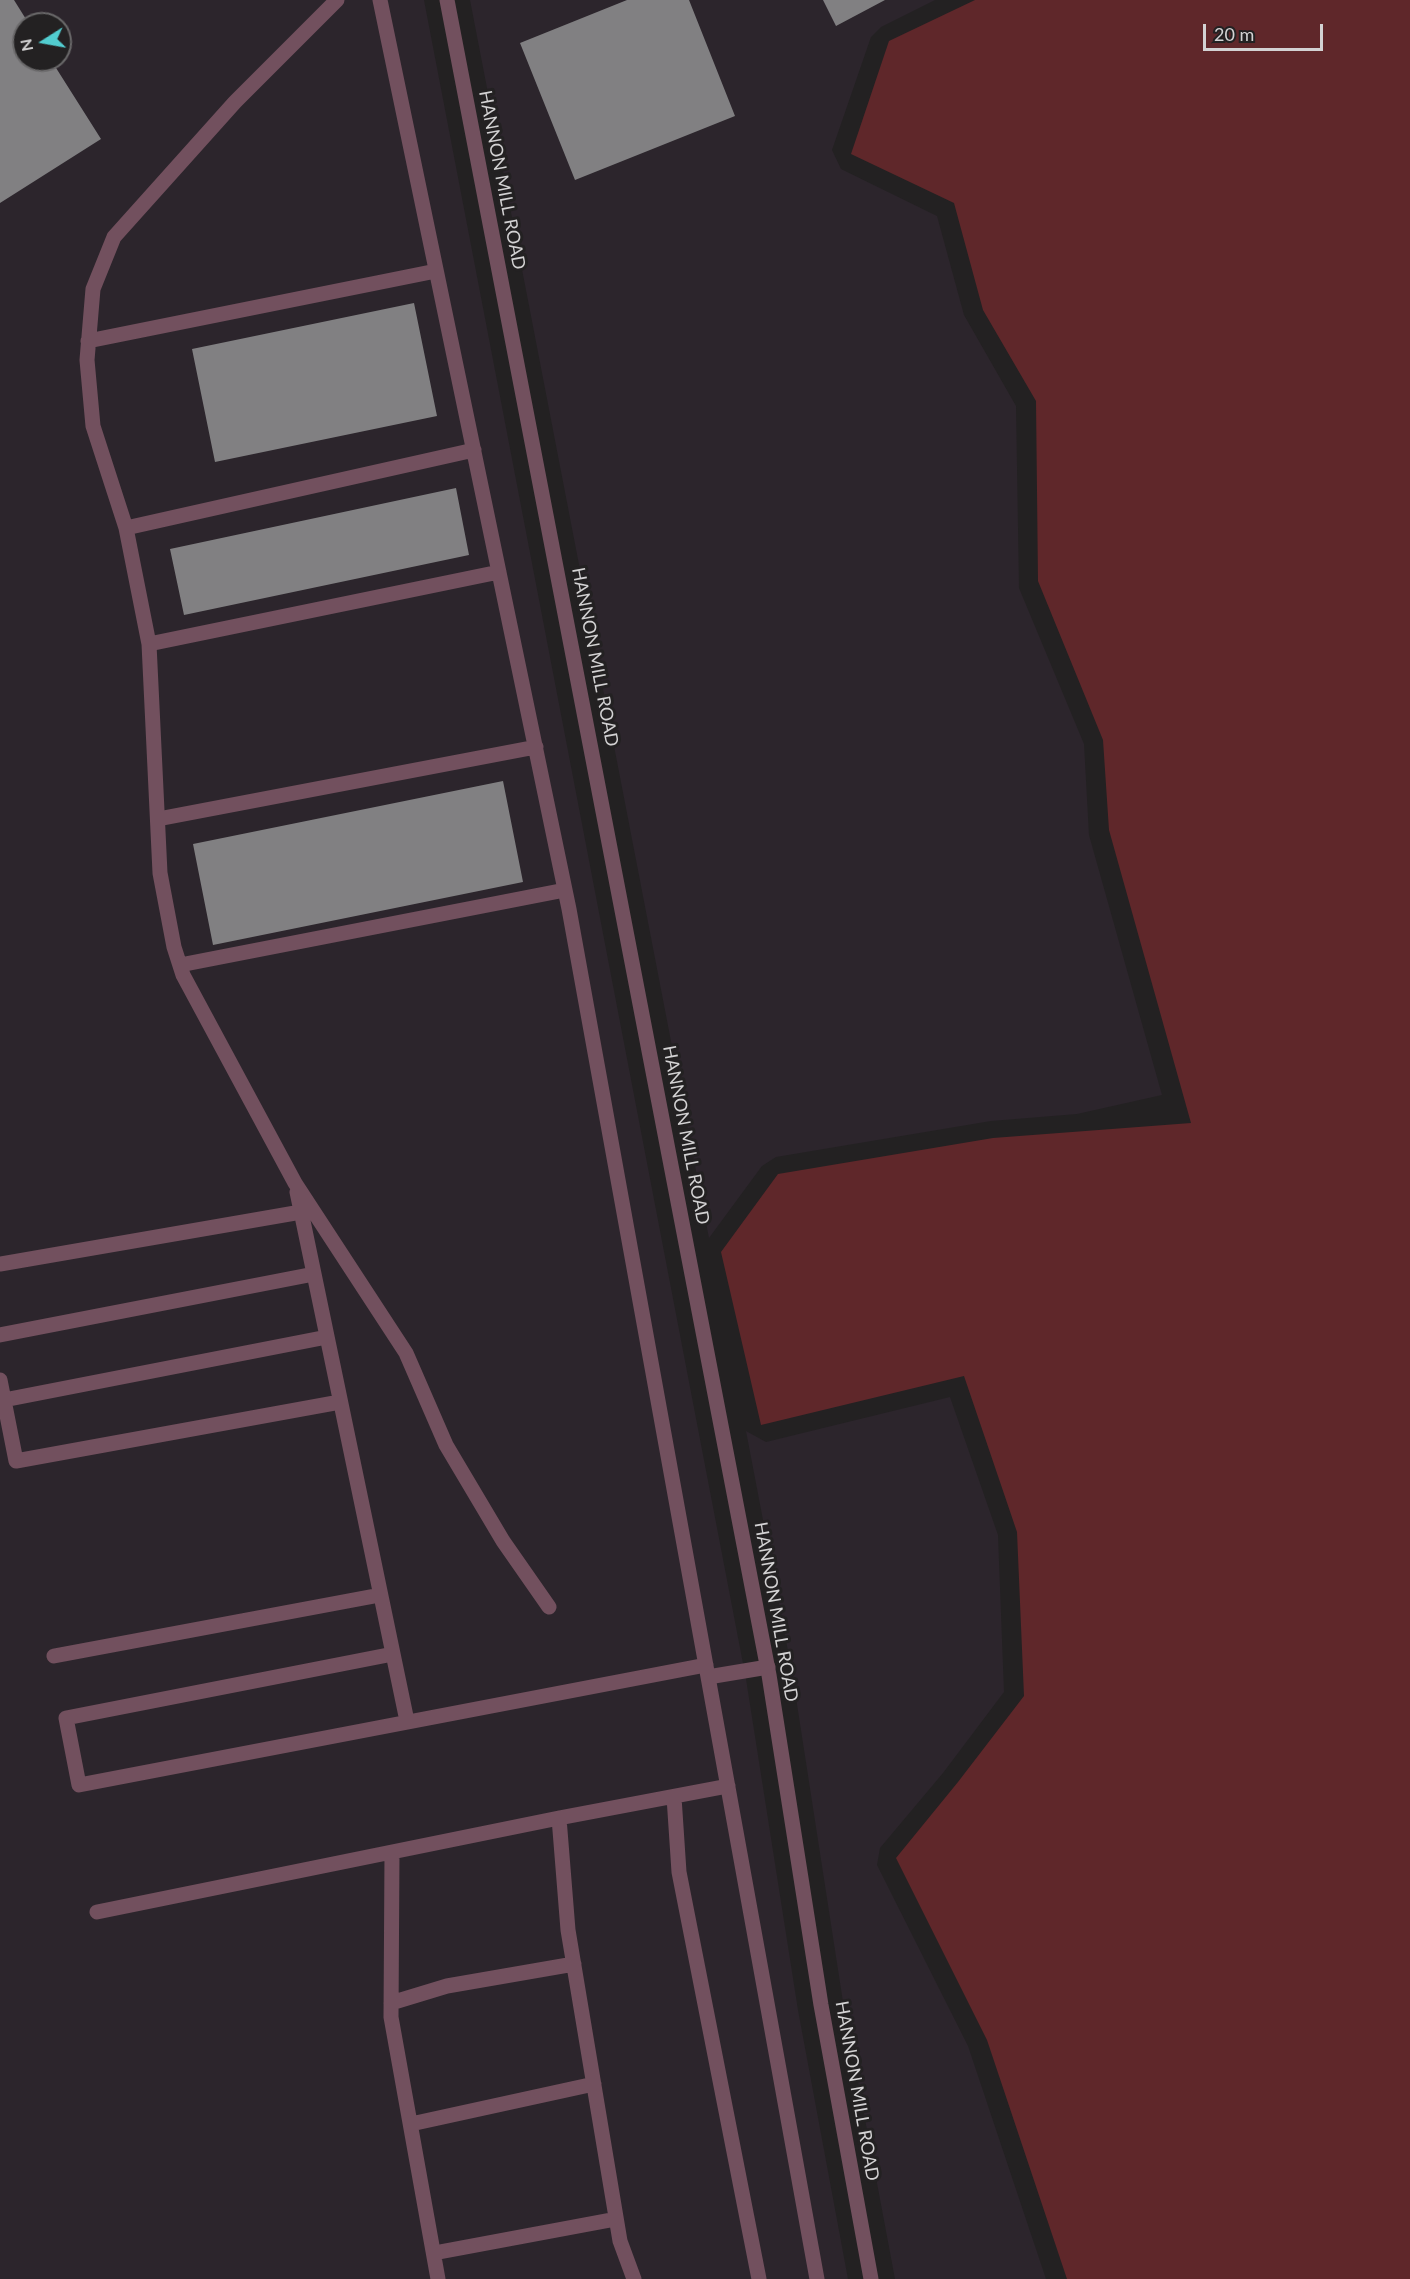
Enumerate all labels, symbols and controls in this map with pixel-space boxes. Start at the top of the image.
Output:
north arrow [12,12,72,72]
scale bar [1206,12,1326,50]
text: 20 m [1214,23,1254,45]
text: N [15,37,36,53]
street label: HANNON MILL ROAD [474,89,530,271]
street label: HANNON MILL ROAD [567,566,623,748]
street label: HANNON MILL ROAD [658,1044,714,1226]
street label: HANNON MILL ROAD [750,1520,802,1704]
street label: HANNON MILL ROAD [831,1999,883,2183]

